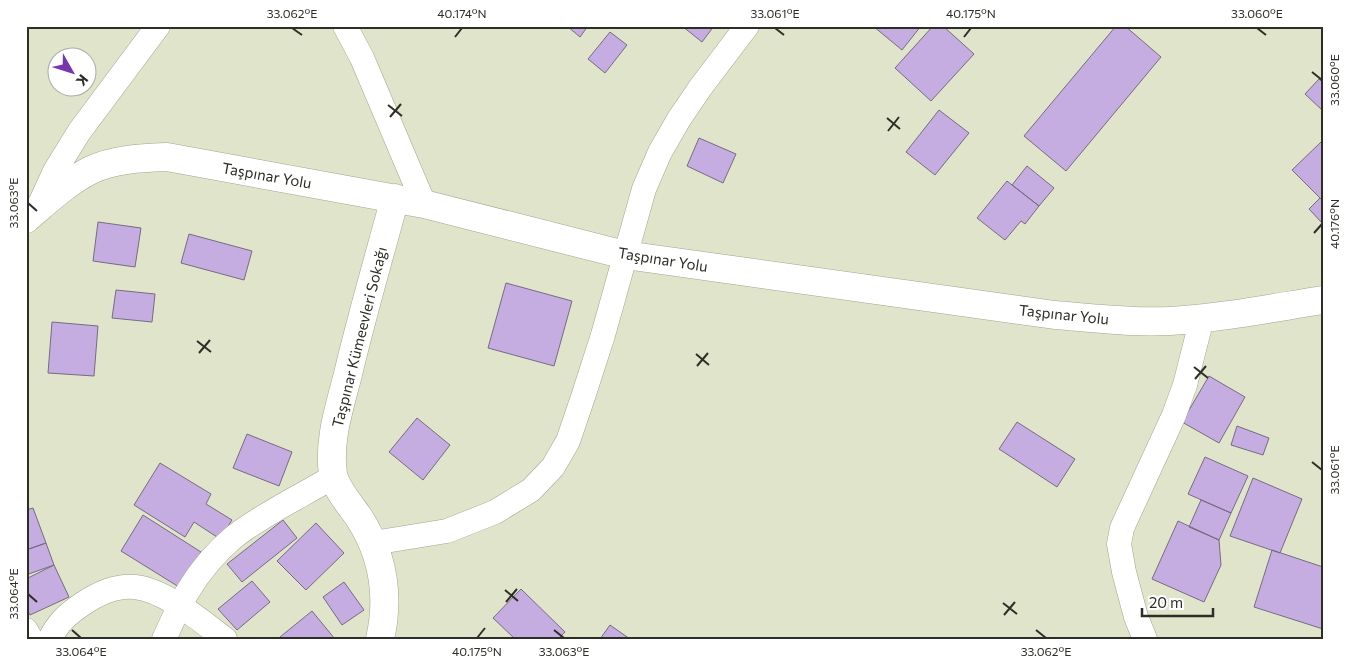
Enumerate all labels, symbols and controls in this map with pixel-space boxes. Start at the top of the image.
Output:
text: 33.062°E [267,6,317,20]
text: 40.174°N [437,6,487,20]
text: 33.061°E [750,6,800,20]
text: 40.175°N [946,6,996,20]
text: 33.060°E [1231,6,1283,20]
north arrow [48,48,98,98]
text: 33.060°E [1327,54,1341,106]
text: K [73,71,92,90]
street label: Taşpınar Yolu [221,158,313,192]
text: 33.063°E [6,178,20,228]
text: 40.176°N [1327,199,1341,249]
street label: Taşpınar Yolu [617,243,709,275]
street label: Taşpınar Kümeevleri Sokağı [328,245,390,429]
street label: Taşpınar Yolu [1018,300,1110,328]
text: 33.061°E [1327,445,1341,495]
text: 33.064°E [6,568,20,620]
scale bar [1142,585,1213,617]
text: 20 m [1149,593,1183,611]
text: 33.064°E [55,644,107,658]
text: 40.175°N [452,644,502,658]
text: 33.063°E [539,644,589,658]
text: 33.062°E [1021,644,1071,658]

